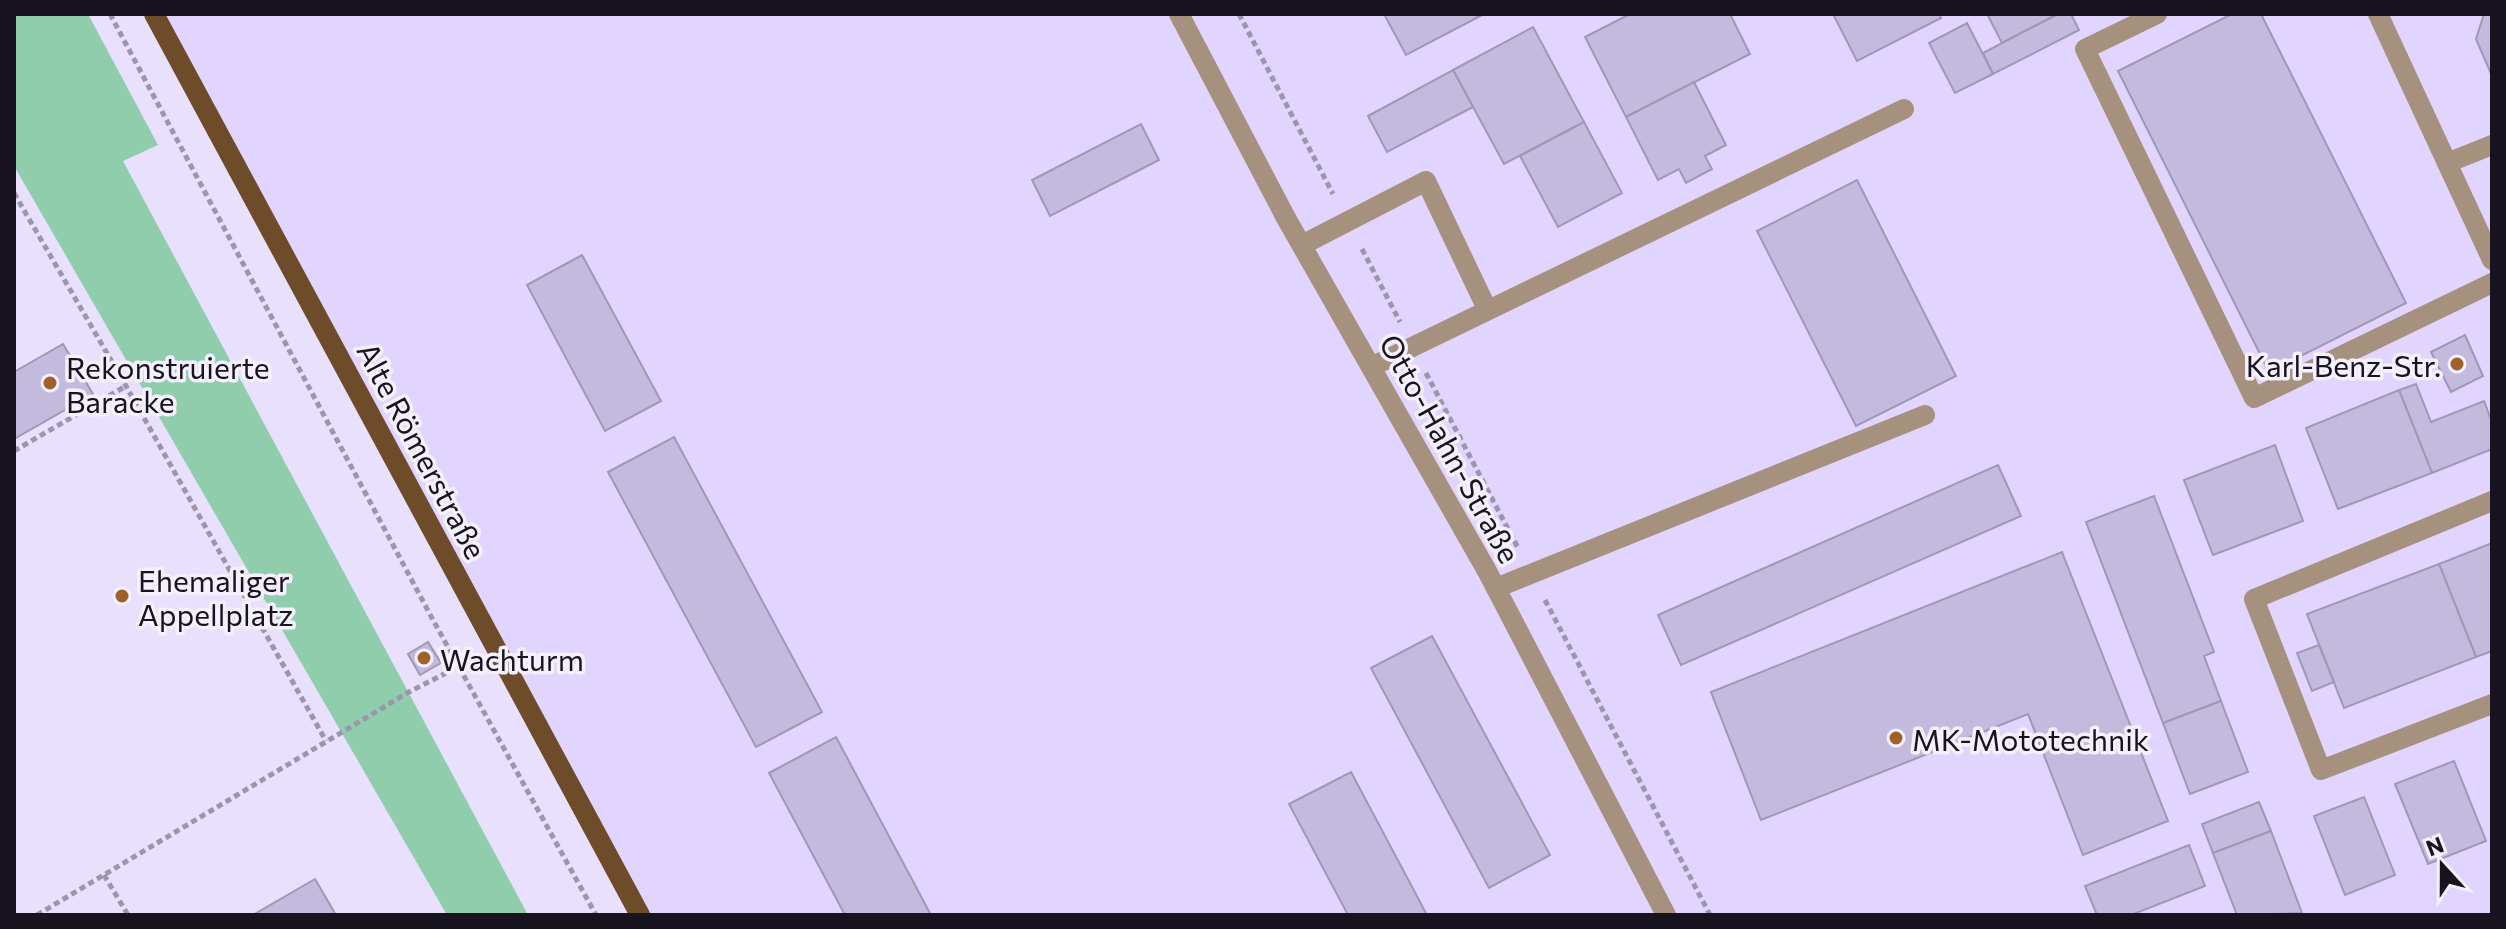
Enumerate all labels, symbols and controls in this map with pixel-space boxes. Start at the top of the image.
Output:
street label: Otto-Hahn-Straße [1373,327,1529,569]
street label: Alte Römerstraße [350,335,496,565]
place label: Karl-Benz-Str. [2246,346,2441,383]
place label: Rekonstruierte Baracke [66,348,270,419]
marker: Karl-Benz-Str. [2448,355,2466,373]
marker: Rekonstruierte Baracke [41,374,59,392]
place label: Ehemaliger Appellplatz [138,561,294,632]
marker: Ehemaliger Appellplatz [113,587,131,605]
place label: Wachturm [440,640,584,677]
marker: Wachturm [415,649,433,667]
place label: MK-Mototechnik [1912,720,2149,757]
marker: MK-Mototechnik [1887,729,1905,747]
north arrow [2402,825,2482,905]
text: N [2422,830,2447,861]

